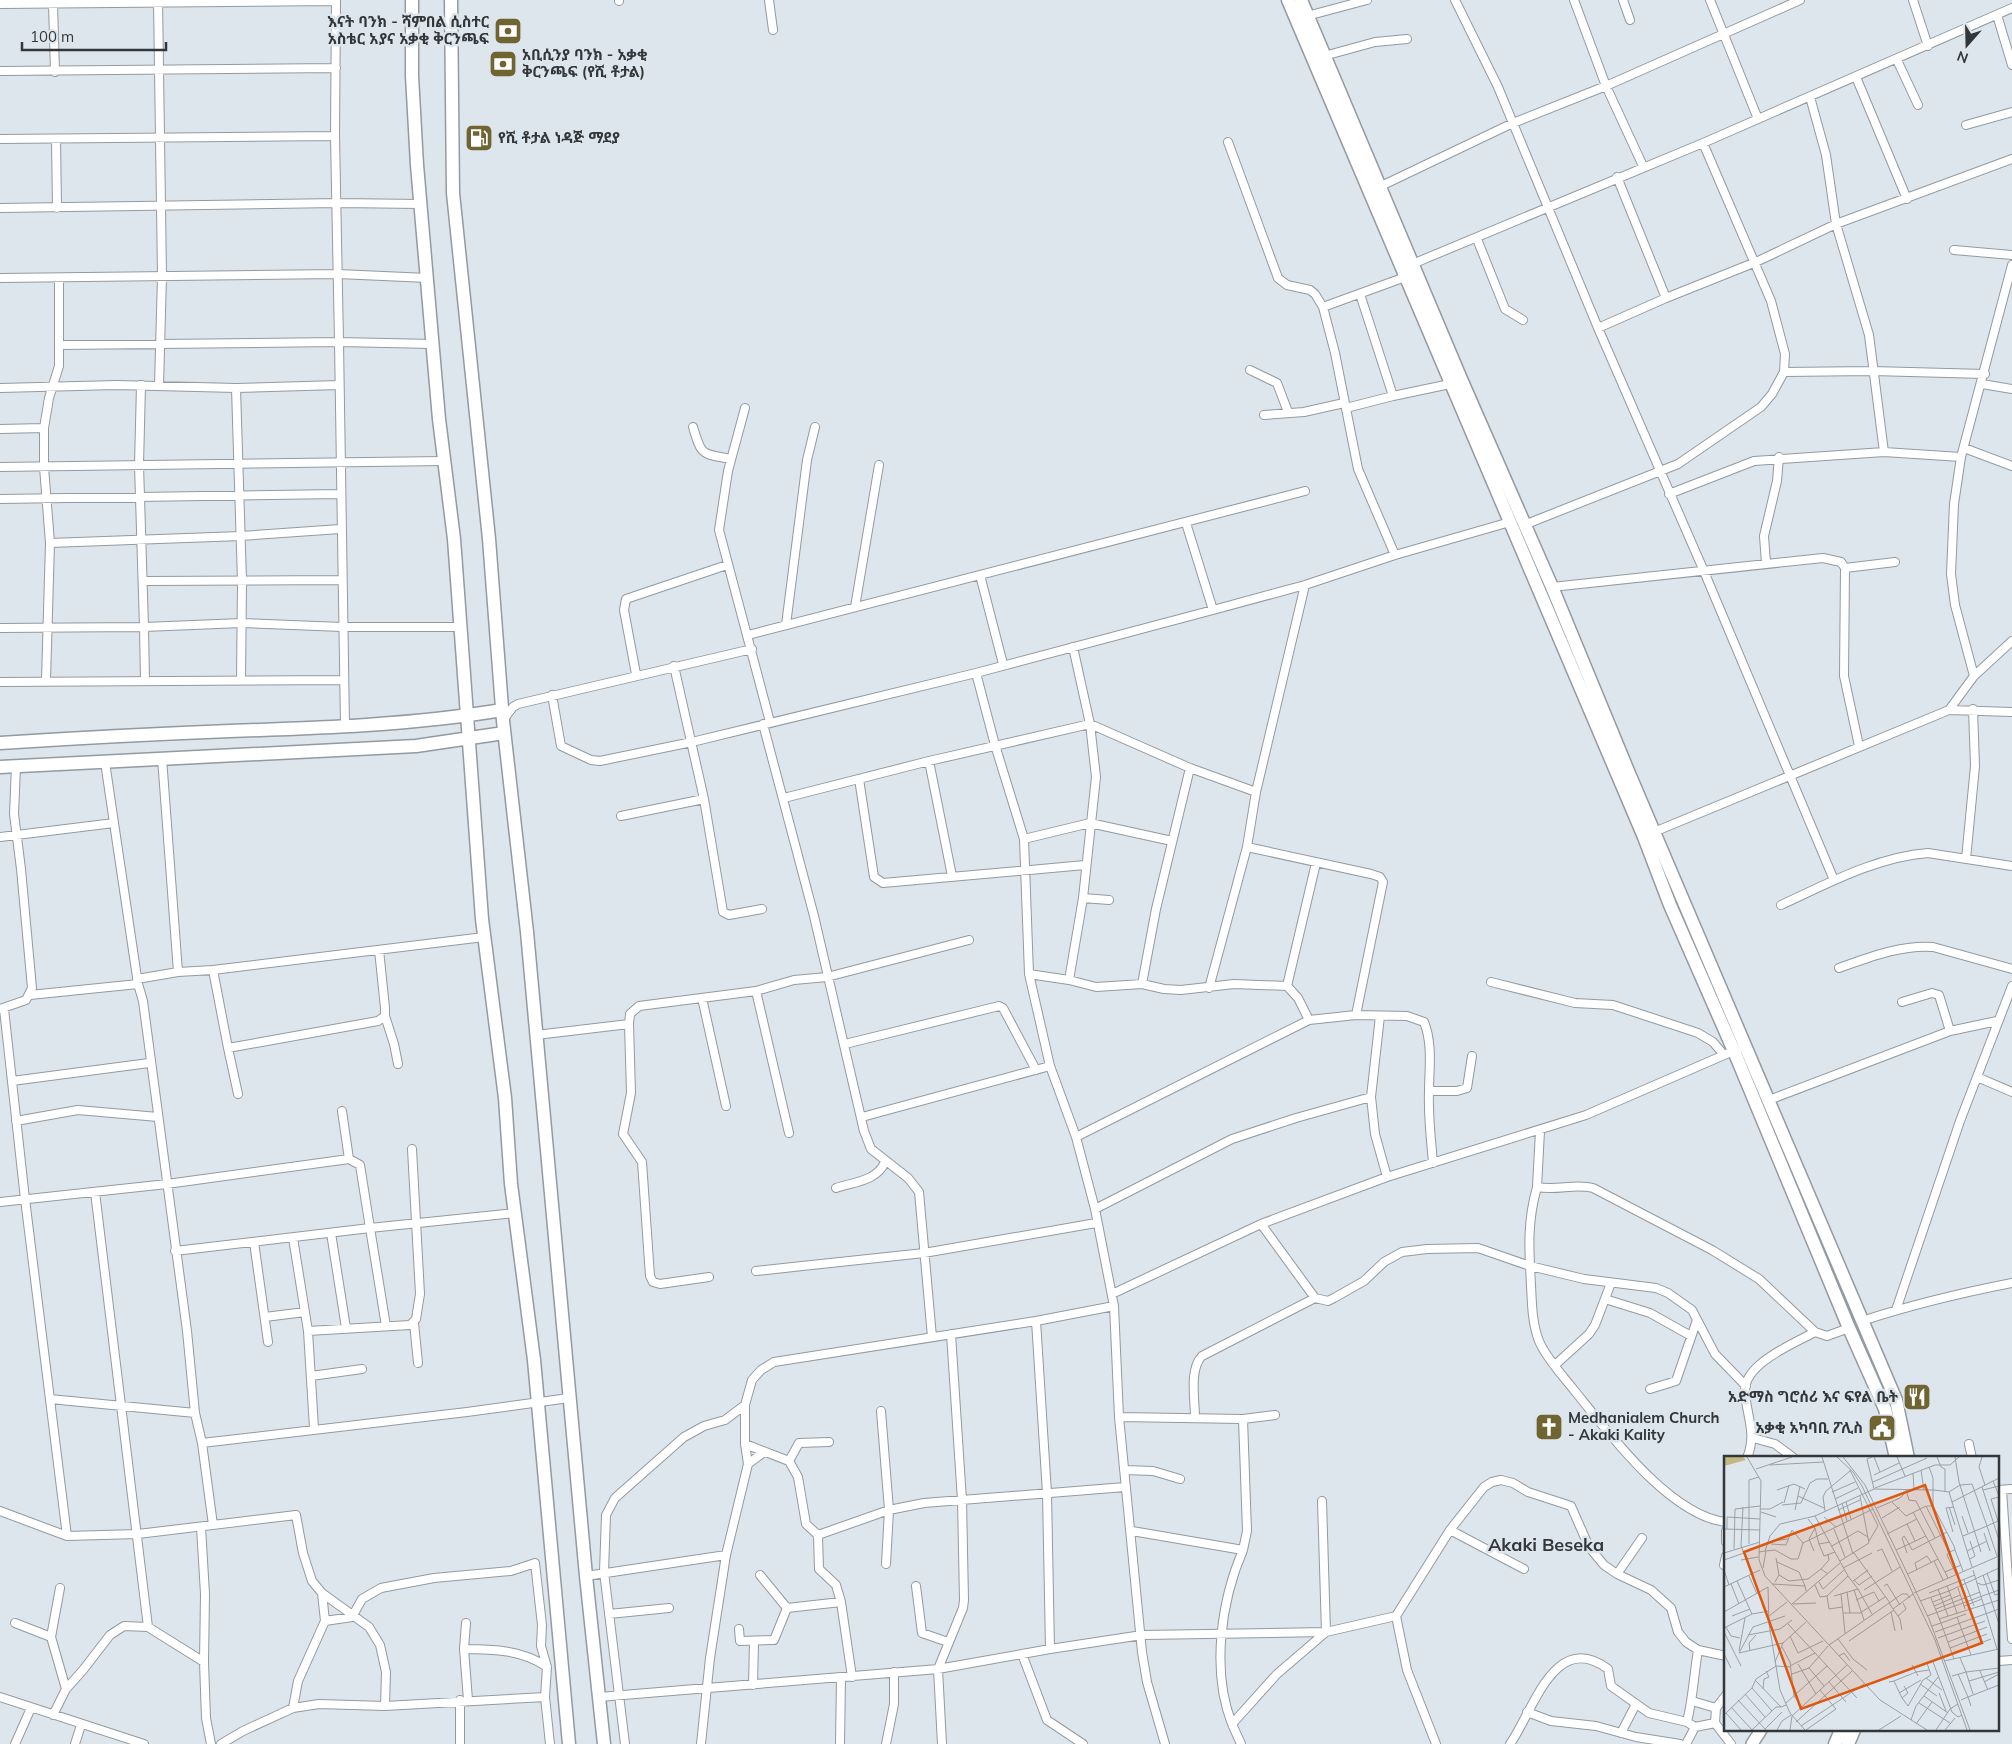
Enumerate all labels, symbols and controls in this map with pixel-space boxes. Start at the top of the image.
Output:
place label: እናት ባንክ - ሻምበል ሲስተር አስቴር አያና አቃቂ ቅርንጫፍ [327,12,490,48]
bank icon: እናት ባንክ - ሻምበል ሲስተር አስቴር አያና አቃቂ ቅርንጫፍ [493,16,523,46]
scale bar [22,20,166,52]
north arrow [1942,20,1992,70]
text: 100 m [30,27,74,46]
place label: አቢሲንያ ባንክ - አቃቂ ቅርንጫፍ (የሺ ቶታል) [522,45,648,81]
text: N [1955,47,1971,67]
bank icon: አቢሲንያ ባንክ - አቃቂ ቅርንጫፍ (የሺ ቶታል) [488,49,518,79]
fuel station icon: የሺ ቶታል ነዳጅ ማደያ [464,123,494,153]
place label: የሺ ቶታል ነዳጅ ማደያ [498,128,620,147]
restaurant icon: አድማስ ግሮሰሪ እና ፍየል ቤት [1902,1382,1932,1412]
place label: አድማስ ግሮሰሪ እና ፍየል ቤት [1728,1387,1899,1406]
place label: Medhanialem Church - Akaki Kality [1568,1408,1720,1444]
church icon: Medhanialem Church - Akaki Kality [1534,1412,1564,1442]
public building icon: አቃቂ አካባቢ ፖሊስ [1867,1413,1897,1443]
place label: አቃቂ አካባቢ ፖሊስ [1755,1418,1863,1437]
inset map [1724,1456,2000,1732]
district label: Akaki Beseka [1488,1533,1604,1556]

